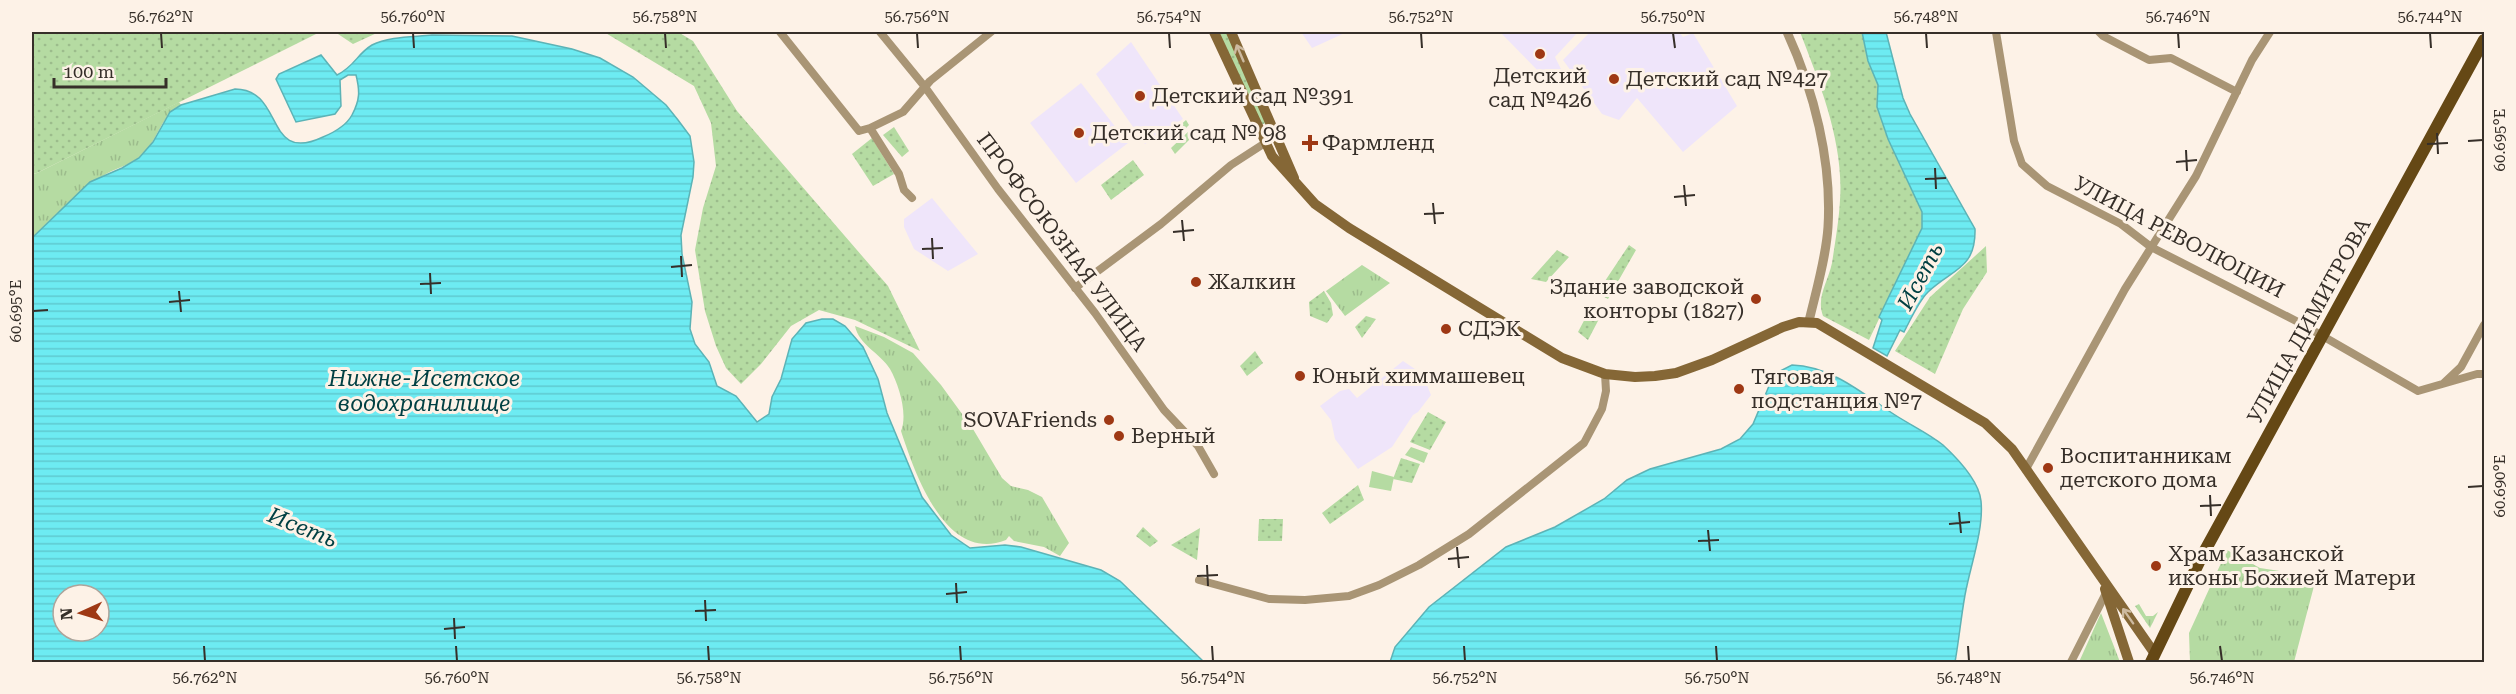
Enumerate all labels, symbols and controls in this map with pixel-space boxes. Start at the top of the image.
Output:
text: 56.762°N [128,8,194,26]
text: 56.760°N [380,8,446,26]
text: 56.758°N [632,8,698,26]
text: 56.756°N [884,8,950,26]
text: 56.754°N [1136,8,1202,26]
text: 56.752°N [1388,8,1454,26]
text: 56.750°N [1640,8,1706,26]
text: 56.748°N [1893,8,1959,26]
text: 56.746°N [2145,8,2211,26]
text: 56.744°N [2397,8,2463,26]
one-way arrow [1234,45,1245,63]
marker: Детский сад №426 [1533,47,1547,61]
scale bar [54,51,166,89]
text: 100 m [63,61,114,82]
place label: Детский сад №426 [1488,64,1592,112]
place label: Детский сад №427 [1626,67,1828,91]
marker: Детский сад №427 [1607,72,1621,86]
place label: Детский сад №391 [1152,84,1354,108]
marker: Детский сад №391 [1133,89,1147,103]
text: 60.695°E [2491,109,2509,171]
place label: Детский сад № 98 [1091,121,1287,145]
marker: Детский сад № 98 [1072,126,1086,140]
street label: ПРОФСОЮЗНАЯ УЛИЦА [972,128,1152,356]
place label: Фармленд [1322,131,1434,155]
marker: Фармленд [1303,136,1317,150]
street label: УЛИЦА РЕВОЛЮЦИИ [2070,171,2288,303]
street label: УЛИЦА ДИМИТРОВА [2243,214,2376,428]
water label: Исеть [1892,238,1949,315]
place label: Жалкин [1208,270,1296,294]
marker: Жалкин [1189,275,1203,289]
place label: Здание заводской конторы (1827) [1549,275,1744,323]
text: 60.695°E [7,280,25,342]
marker: Здание заводской конторы (1827) [1749,292,1763,306]
place label: СДЭК [1458,317,1521,341]
marker: СДЭК [1439,322,1453,336]
place label: Юный химмашевец [1312,364,1525,388]
place label: Тяговая подстанция №7 [1751,365,1922,413]
water label: Нижне-Исетское водохранилище [327,366,520,416]
marker: Юный химмашевец [1293,369,1307,383]
marker: Тяговая подстанция №7 [1732,382,1746,396]
place label: SOVAFriends [964,408,1097,432]
marker: SOVAFriends [1102,413,1116,427]
place label: Верный [1131,424,1215,448]
marker: Верный [1112,429,1126,443]
place label: Воспитанникам детского дома [2060,444,2232,492]
text: 60.690°E [2491,455,2509,517]
marker: Воспитанникам детского дома [2041,461,2055,475]
water label: Исеть [264,502,341,553]
place label: Храм Казанской иконы Божией Матери [2168,542,2416,590]
marker: Храм Казанской иконы Божией Матери [2149,559,2163,573]
north arrow [51,583,111,643]
text: N [57,607,76,621]
one-way arrow [2122,608,2134,624]
text: 56.762°N [172,669,238,687]
text: 56.760°N [424,669,490,687]
text: 56.758°N [676,669,742,687]
text: 56.756°N [928,669,994,687]
text: 56.754°N [1180,669,1246,687]
text: 56.752°N [1432,669,1498,687]
text: 56.750°N [1684,669,1750,687]
text: 56.748°N [1936,669,2002,687]
text: 56.746°N [2189,669,2255,687]

